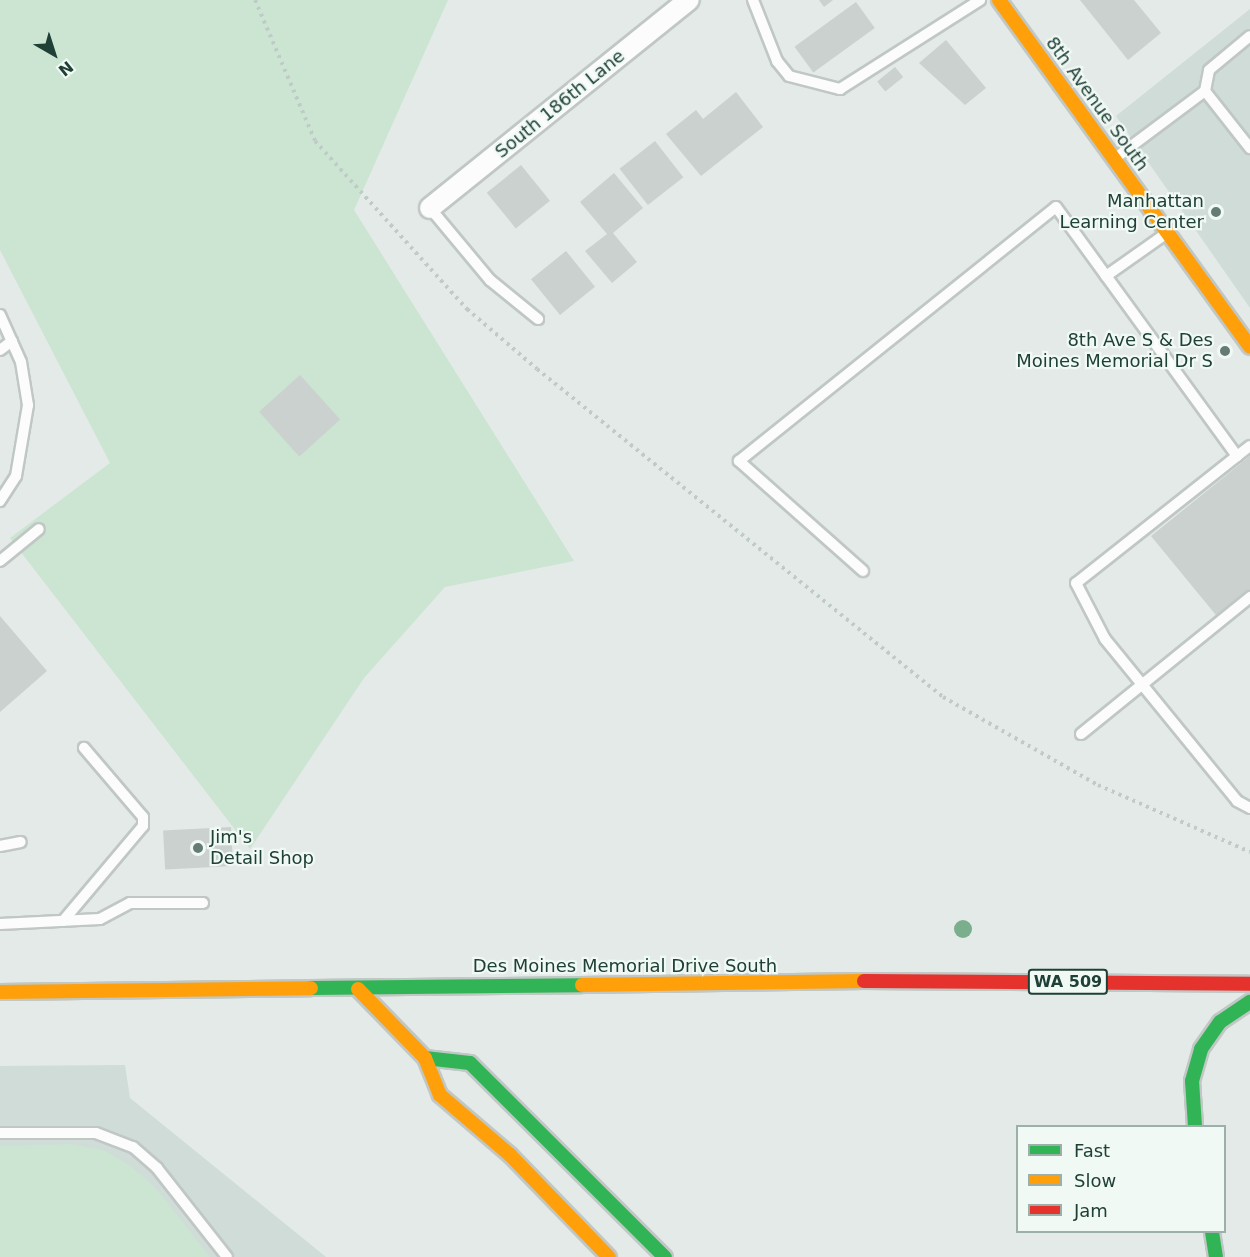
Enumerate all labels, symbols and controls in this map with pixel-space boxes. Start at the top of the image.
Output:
north arrow [24,24,84,84]
street label: 8th Avenue South [1041,33,1153,175]
street label: South 186th Lane [491,45,629,163]
text: N [54,57,77,80]
place label: Manhattan Learning Center [1060,191,1204,234]
marker: Manhattan Learning Center [1209,205,1223,219]
place label: 8th Ave S & Des Moines Memorial Dr S [1016,330,1213,372]
marker: 8th Ave S & Des Moines Memorial Dr S [1218,344,1232,358]
place label: Jim's Detail Shop [210,827,314,870]
marker: Jim's Detail Shop [191,841,205,855]
street label: Des Moines Memorial Drive South [473,955,777,977]
road number: WA 509 [1028,969,1108,995]
legend [1016,1125,1226,1233]
text: Fast [1074,1140,1110,1161]
text: Slow [1074,1170,1116,1191]
text: Jam [1074,1200,1108,1221]

